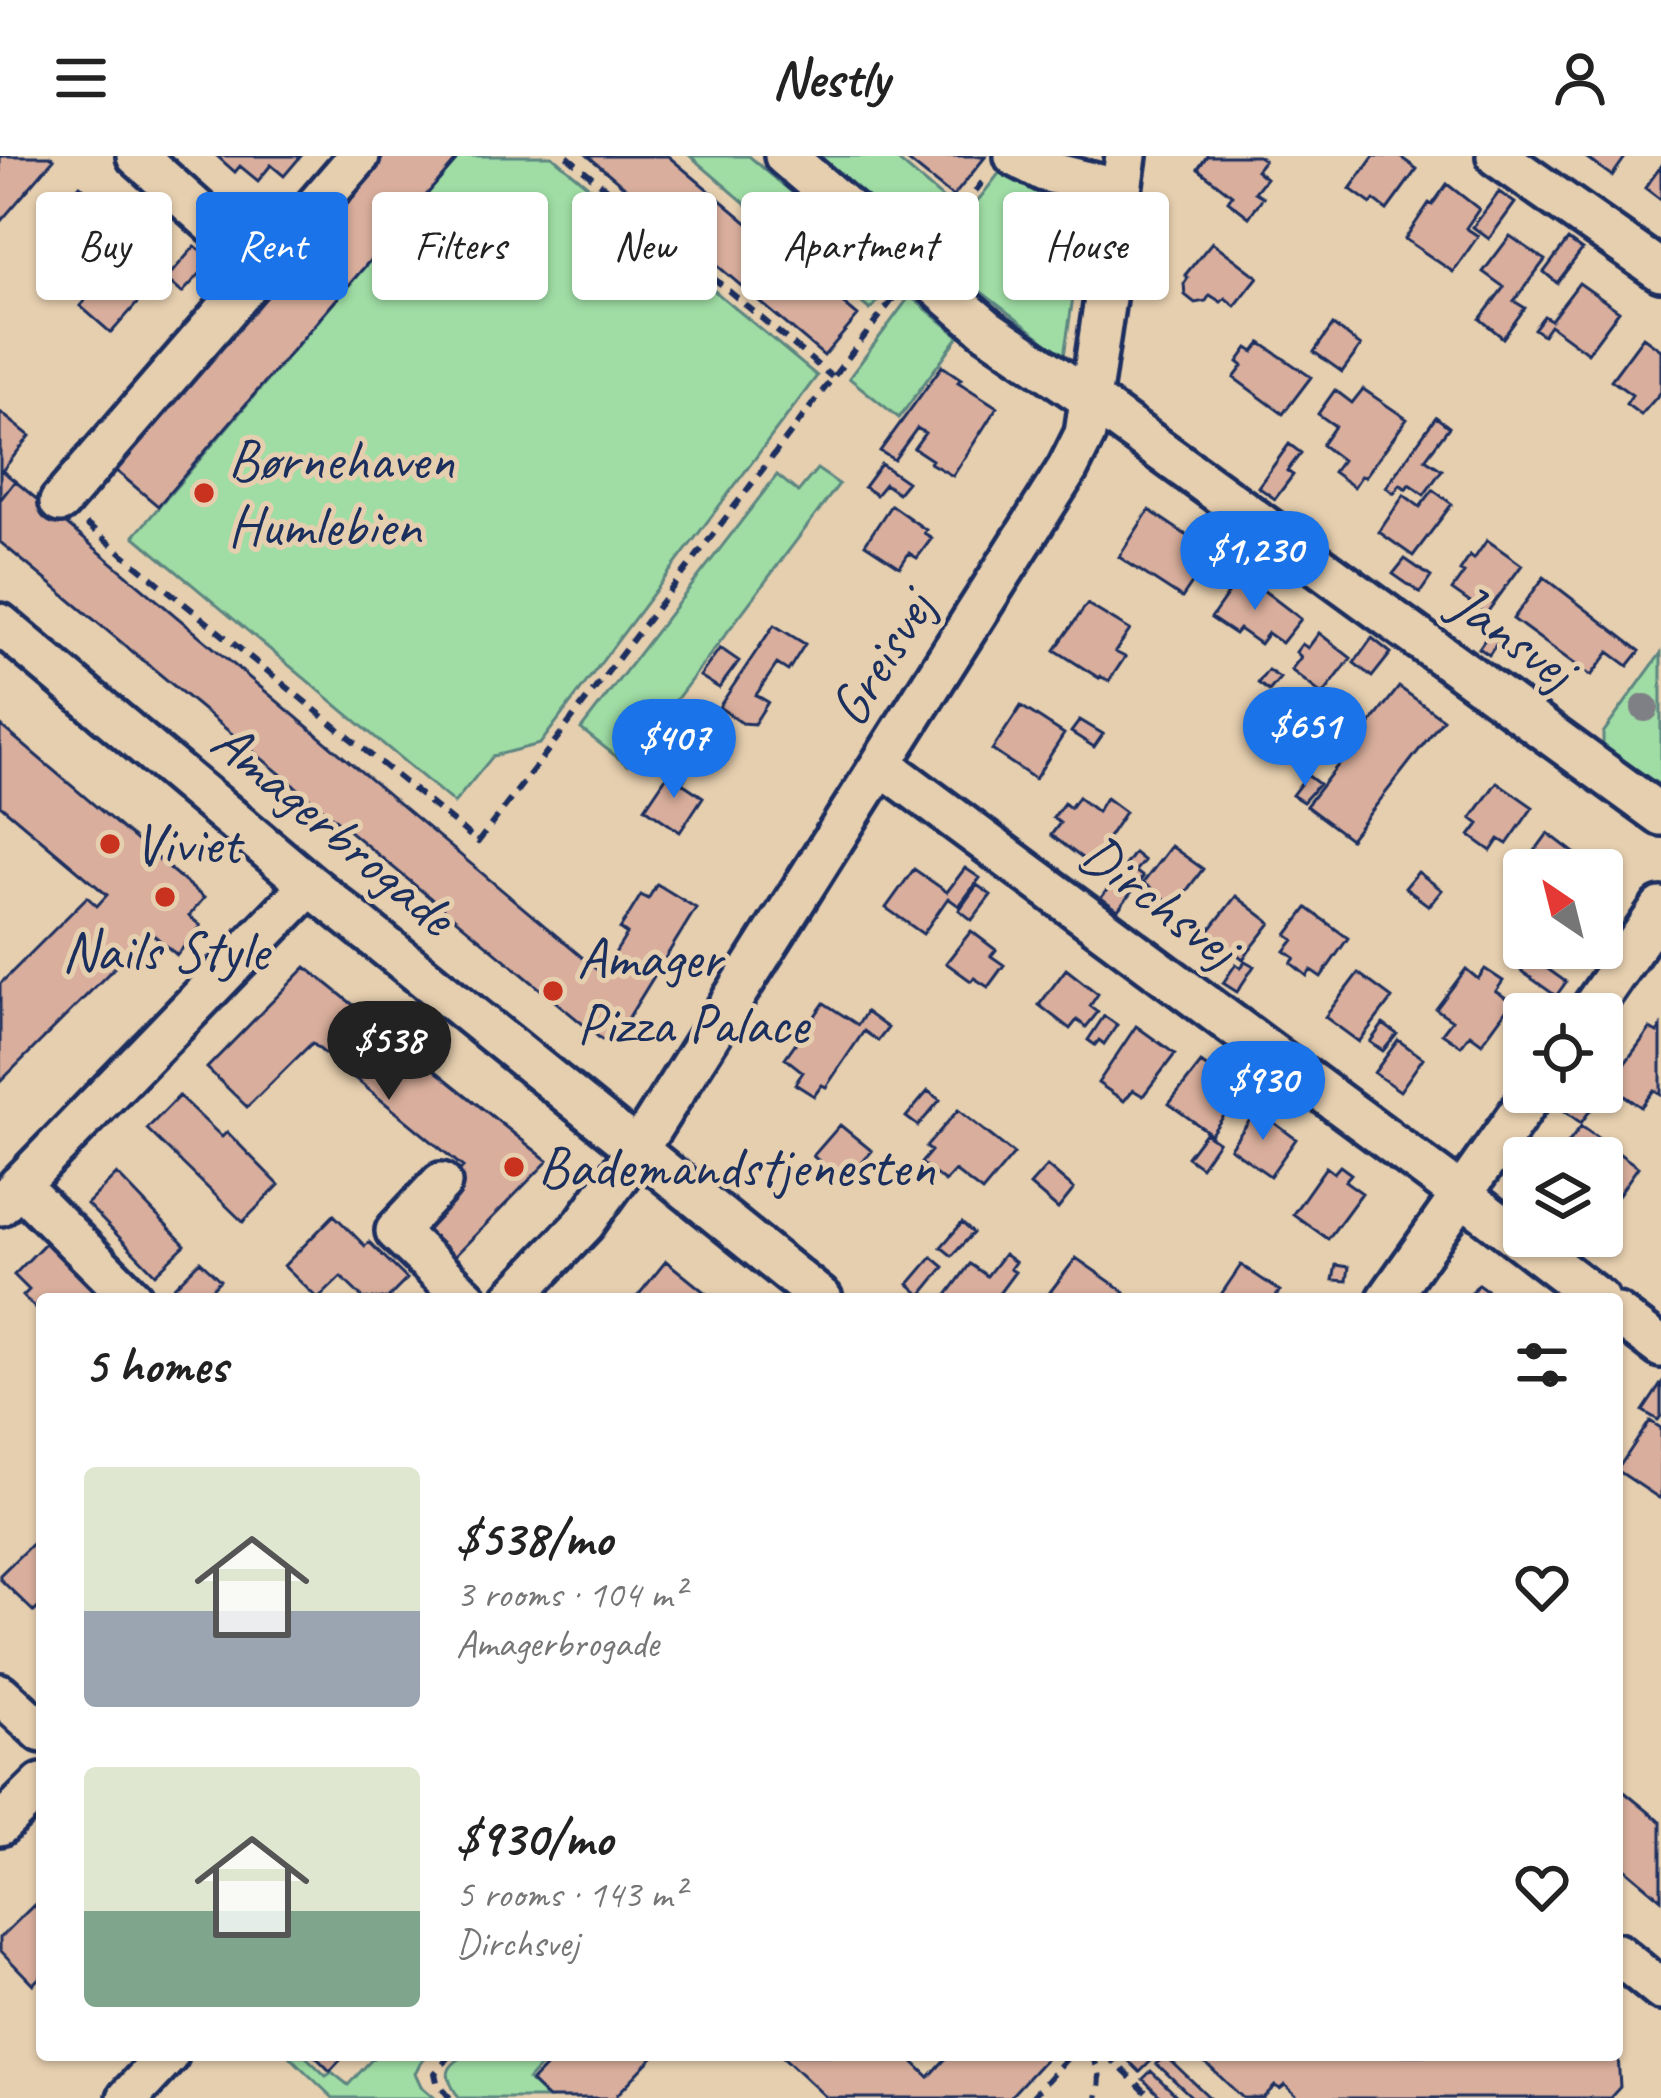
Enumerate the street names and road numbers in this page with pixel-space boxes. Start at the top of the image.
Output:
street label: Jansvej [1434,565,1593,708]
street label: Greisvej [812,572,953,739]
street label: Amagerbrogade [197,705,473,953]
street label: Dirchsvej [1066,817,1257,987]

